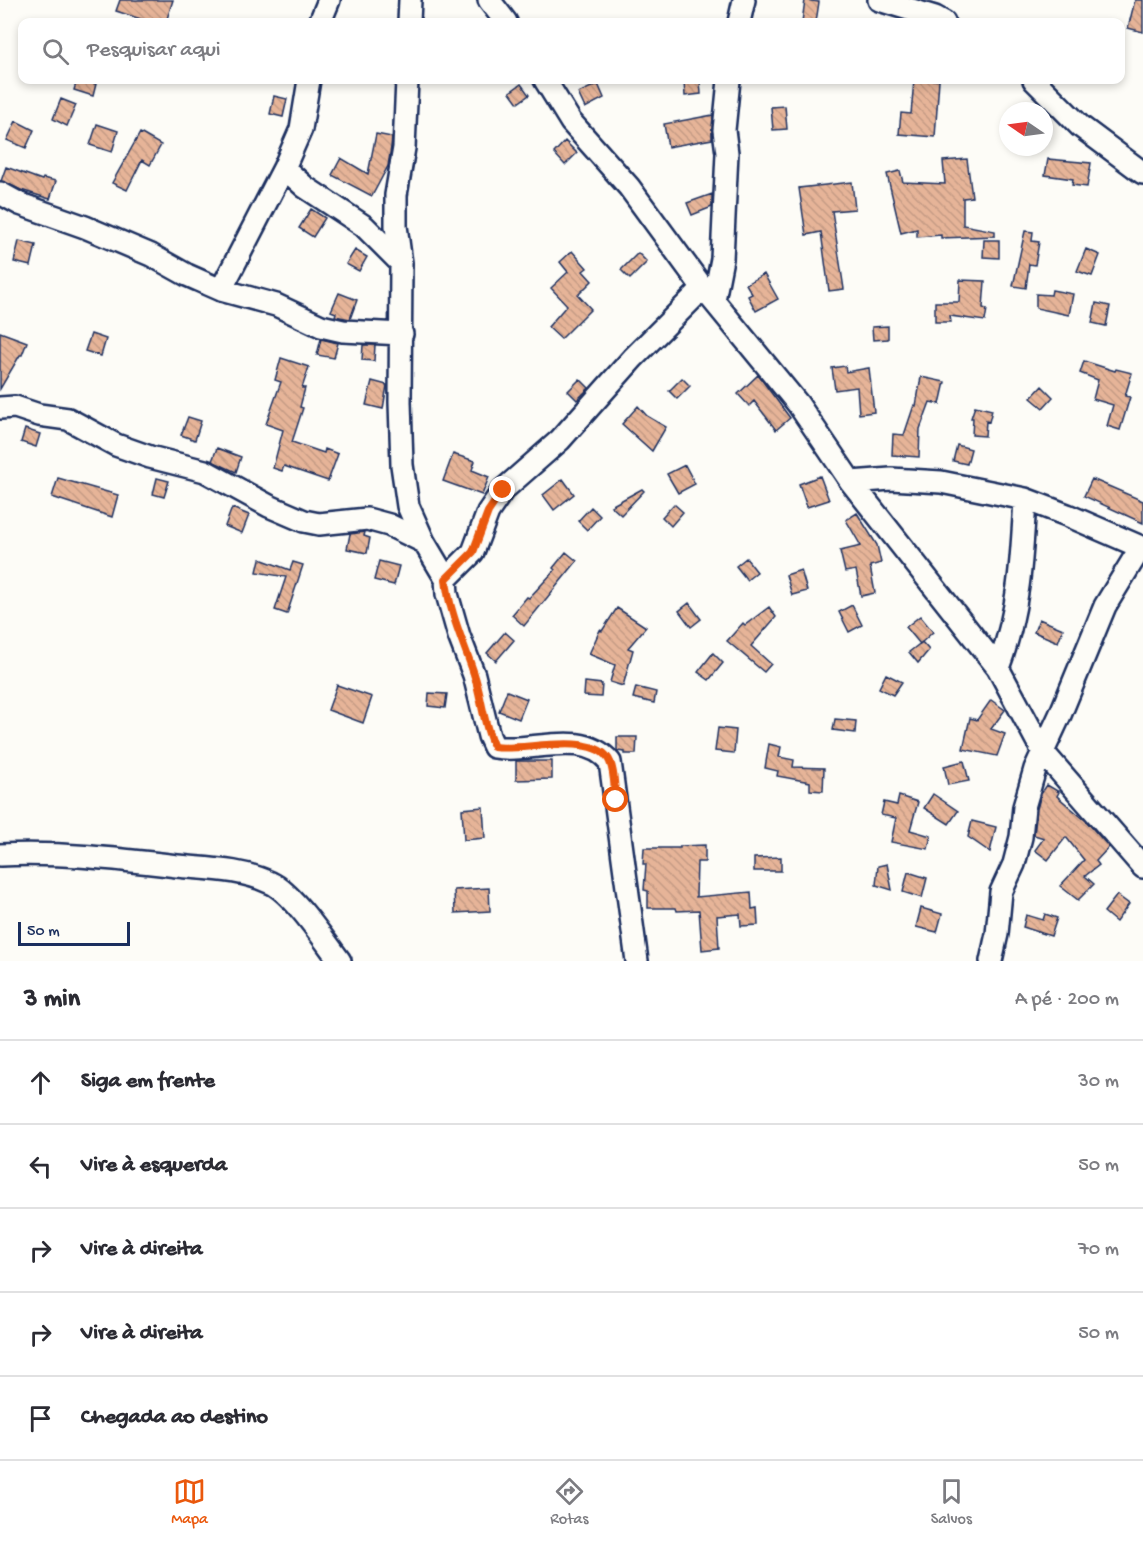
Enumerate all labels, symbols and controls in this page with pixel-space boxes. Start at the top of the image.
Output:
search box [18,18,1125,84]
icon: search [39,35,72,68]
text: Pesquisar aqui [87,38,221,64]
north arrow [999,102,1053,156]
route end [489,476,515,502]
route start [602,786,628,812]
scale bar [18,919,130,947]
text: 50 m [27,923,60,942]
text: 3 min [24,985,80,1016]
text: A pé · 200 m [1015,989,1119,1012]
icon: ahead [24,1066,57,1099]
text: Siga em frente [81,1069,215,1095]
text: 30 m [1078,1071,1119,1094]
icon: left [24,1150,57,1183]
text: Vire à esquerda [81,1153,227,1179]
text: 50 m [1078,1155,1119,1178]
icon: right [24,1234,57,1267]
text: Vire à direita [81,1237,203,1263]
text: 70 m [1078,1239,1119,1262]
icon: right [24,1318,57,1351]
text: Vire à direita [81,1321,203,1347]
text: 50 m [1078,1323,1119,1346]
icon: arrive [24,1402,57,1435]
text: Chegada ao destino [81,1405,268,1431]
tab: Mapa [171,1475,208,1530]
tab: Rotas [550,1475,588,1530]
tab: Salvos [931,1475,972,1530]

